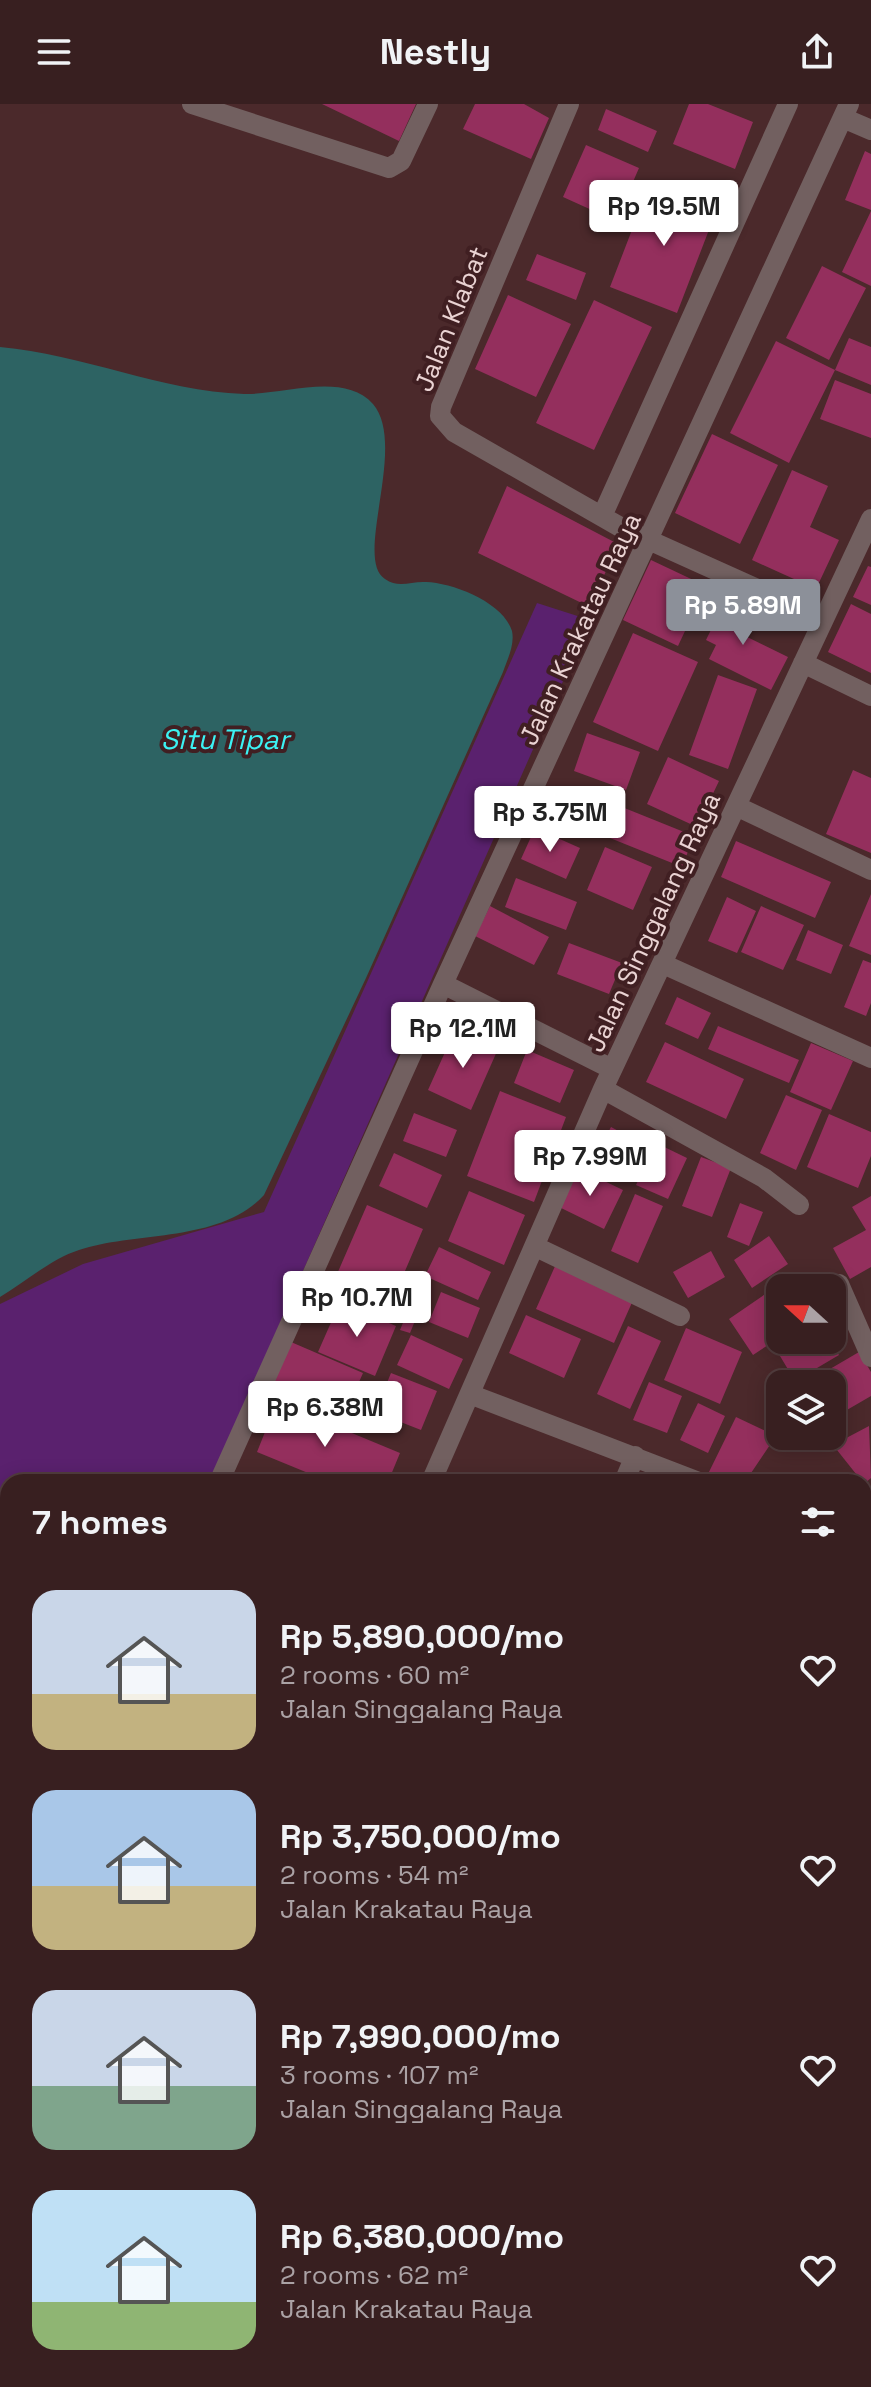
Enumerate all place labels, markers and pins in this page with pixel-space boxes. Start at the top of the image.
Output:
pin: Rp 19.5M [581,180,747,248]
pin: Rp 5.89M [660,579,826,647]
pin: Rp 3.75M [467,786,633,854]
pin: Rp 12.1M [380,1002,546,1070]
pin: Rp 7.99M [507,1130,673,1198]
pin: Rp 10.7M [274,1271,440,1339]
pin: Rp 6.38M [242,1381,408,1449]

